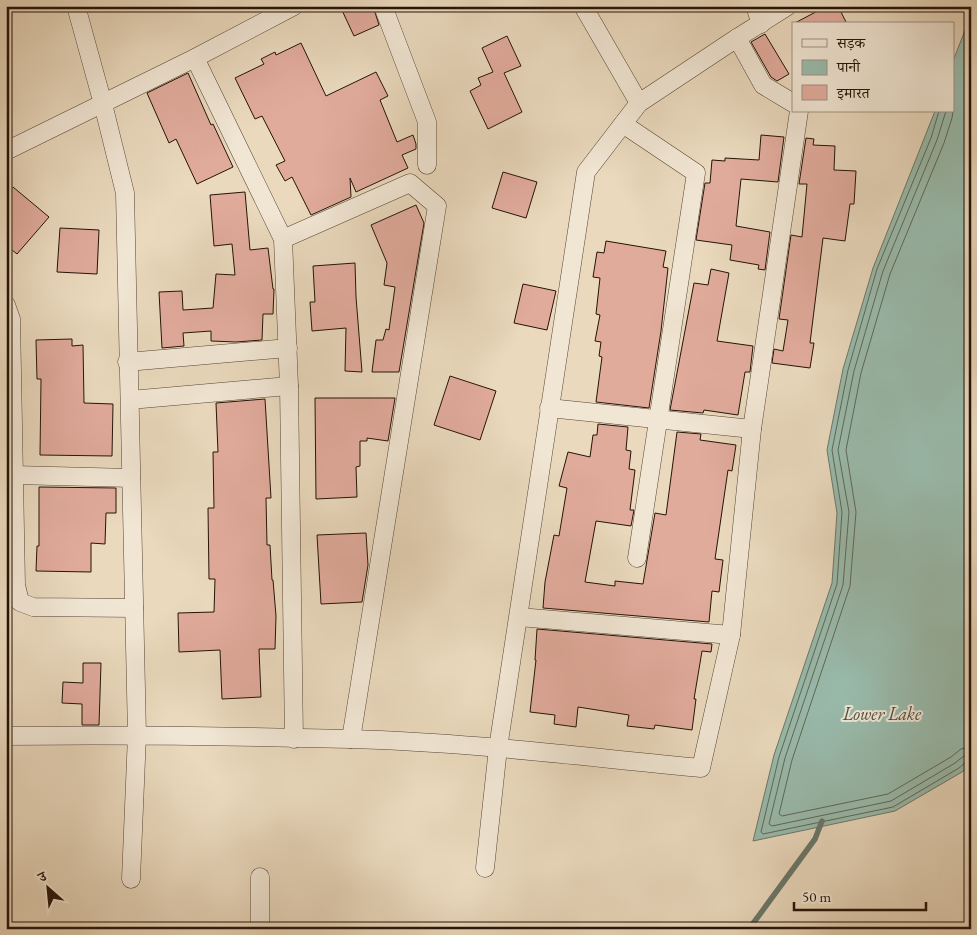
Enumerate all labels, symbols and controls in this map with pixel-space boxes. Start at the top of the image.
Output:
legend [792,22,954,112]
text: सड़क [836,33,866,52]
text: पानी [836,57,861,76]
text: इमारत [836,83,871,102]
water label: Lower Lake [842,702,922,725]
north arrow [22,862,72,912]
text: उ [34,866,50,887]
scale bar [794,880,927,912]
text: 50 m [802,887,831,906]

